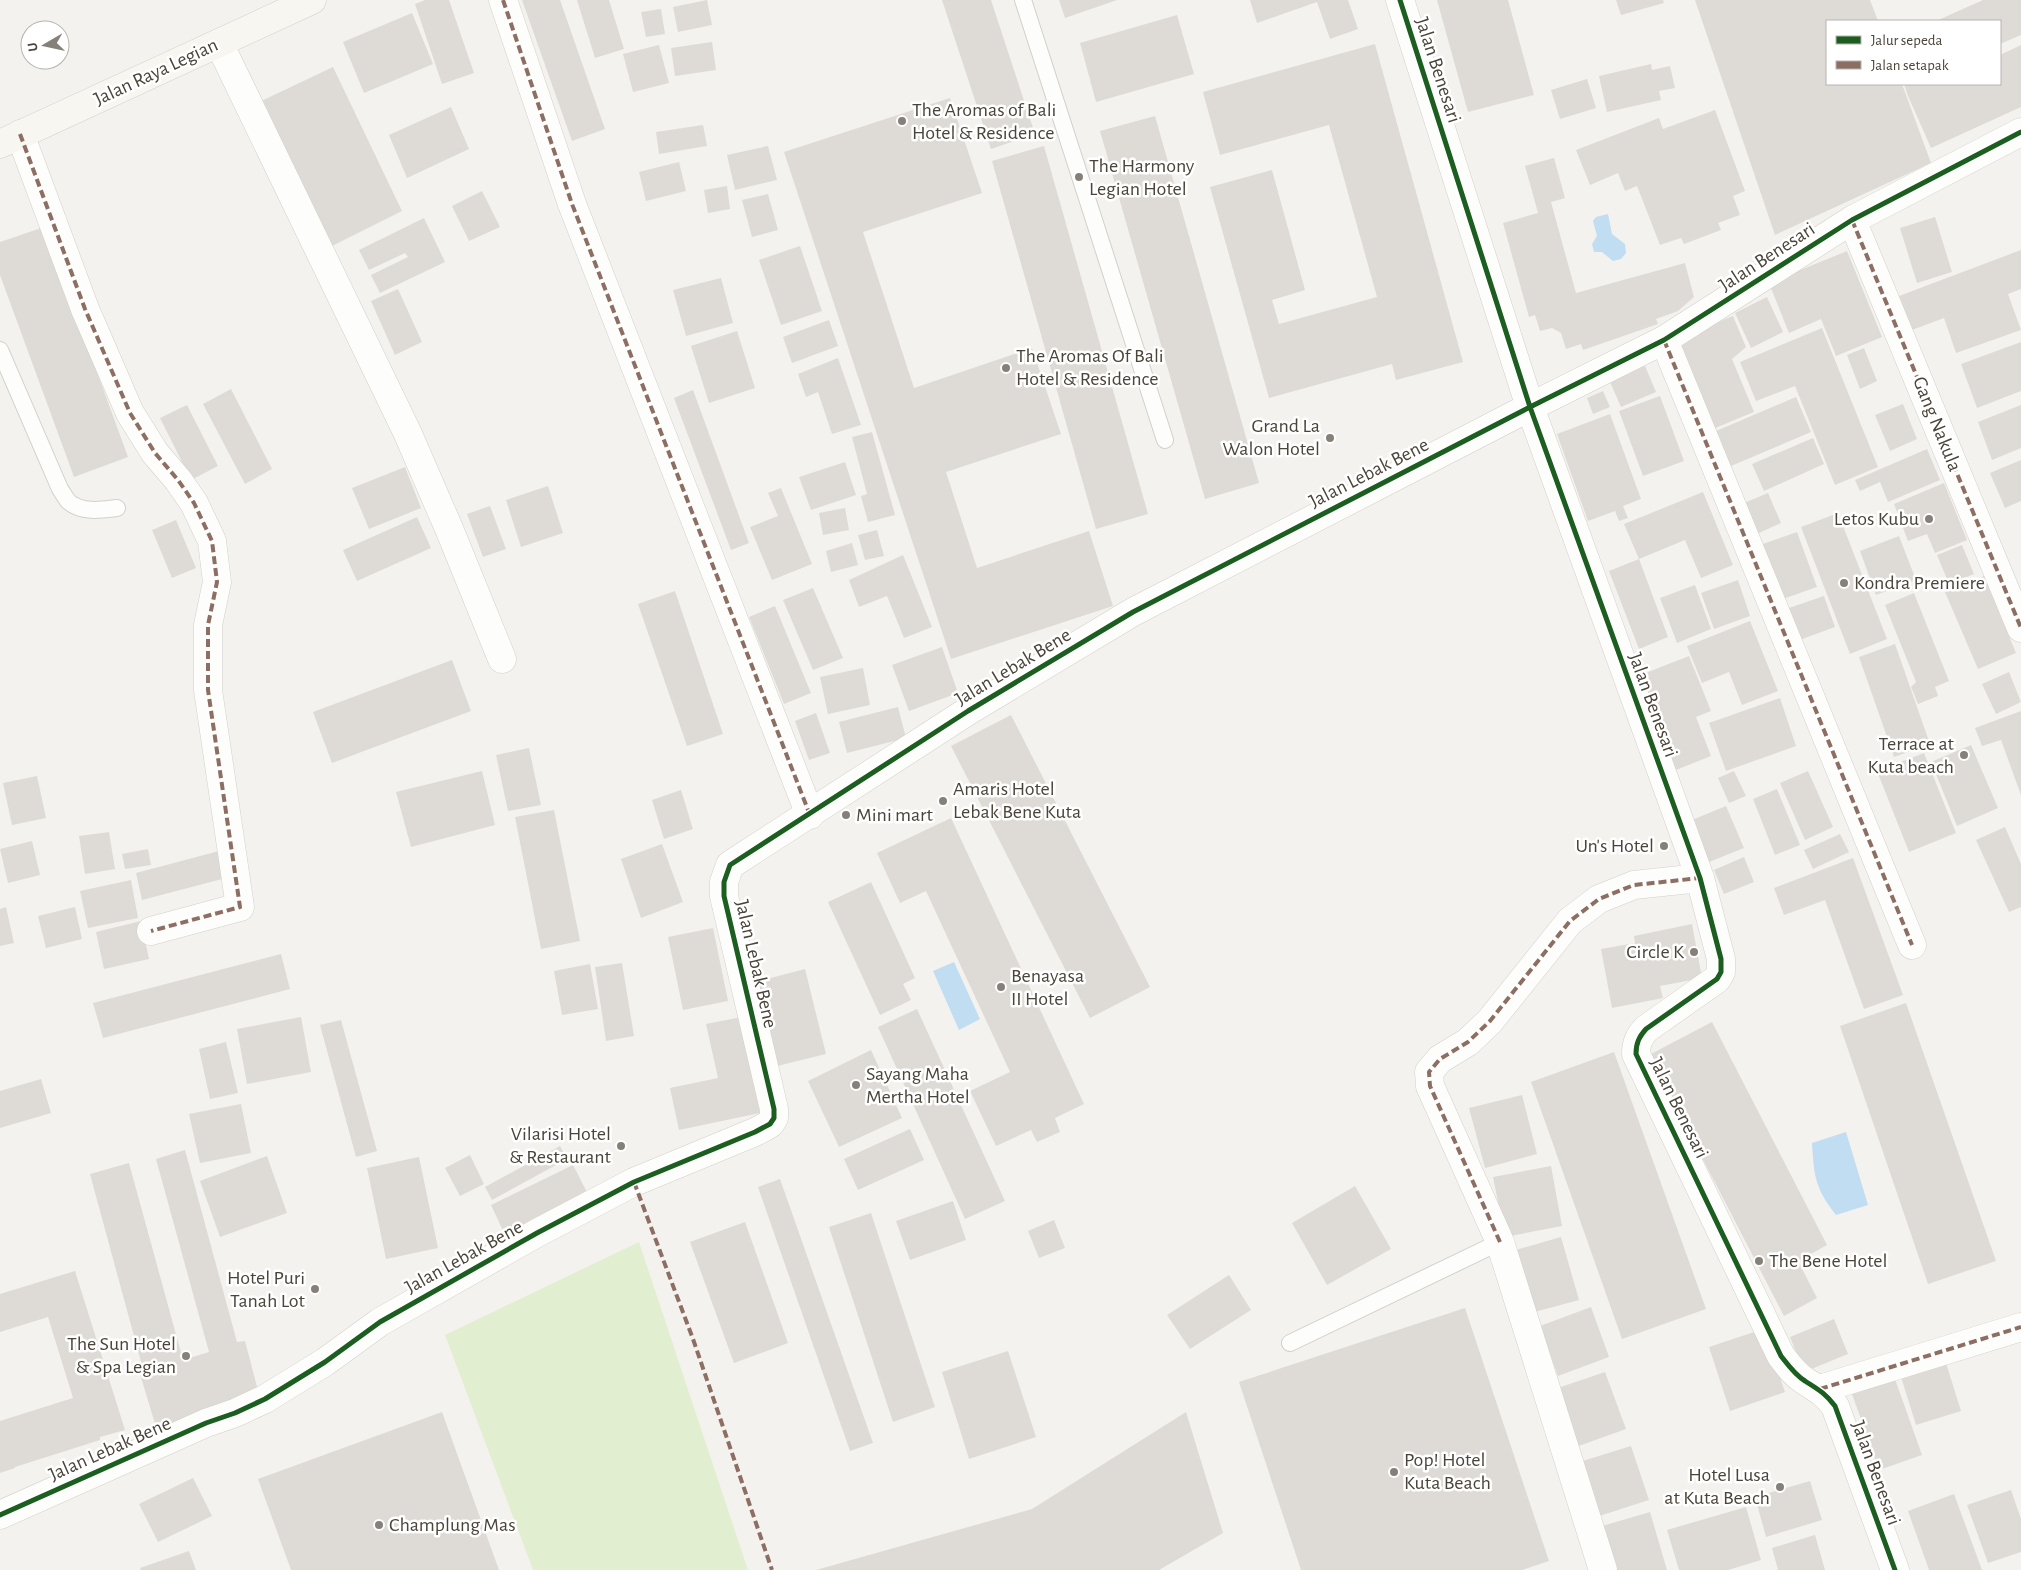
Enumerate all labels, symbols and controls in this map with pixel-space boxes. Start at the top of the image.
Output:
street label: Jalan Benesari [1412,15,1464,125]
north arrow [20,20,70,70]
legend [1826,20,2001,85]
text: Jalur sepeda [1871,33,1943,48]
street label: Jalan Raya Legian [91,35,221,109]
text: U [26,41,41,52]
text: Jalan setapak [1871,58,1949,73]
place label: The Aromas of Bali Hotel & Residence [912,100,1056,143]
marker: The Aromas of Bali Hotel & Residence [896,115,908,127]
place label: The Harmony Legian Hotel [1089,156,1195,199]
marker: The Harmony Legian Hotel [1073,171,1085,183]
street label: Jalan Benesari [1716,219,1818,295]
place label: The Aromas Of Bali Hotel & Residence [1016,346,1164,389]
marker: The Aromas Of Bali Hotel & Residence [1000,362,1012,374]
street label: Gang Nakula [1909,374,1965,474]
place label: Grand La Walon Hotel [1222,416,1320,459]
marker: Grand La Walon Hotel [1324,432,1336,444]
street label: Jalan Lebak Bene [1306,434,1432,512]
place label: Letos Kubu [1834,509,1919,529]
marker: Letos Kubu [1923,513,1935,525]
place label: Kondra Premiere [1854,573,1985,593]
marker: Kondra Premiere [1838,577,1850,589]
street label: Jalan Lebak Bene [952,625,1074,709]
street label: Jalan Benesari [1625,650,1681,760]
place label: Terrace at Kuta beach [1867,734,1955,777]
marker: Terrace at Kuta beach [1958,749,1970,761]
place label: Amaris Hotel Lebak Bene Kuta [953,779,1081,822]
marker: Amaris Hotel Lebak Bene Kuta [937,795,949,807]
place label: Mini mart [856,805,934,825]
marker: Mini mart [840,809,852,821]
place label: Un's Hotel [1575,836,1654,856]
marker: Un's Hotel [1658,840,1670,852]
street label: Jalan Lebak Bene [732,898,780,1030]
place label: Circle K [1626,942,1684,962]
marker: Circle K [1688,946,1700,958]
place label: Benayasa II Hotel [1011,966,1084,1009]
marker: Benayasa II Hotel [995,981,1007,993]
street label: Jalan Benesari [1646,1054,1712,1162]
place label: Sayang Maha Mertha Hotel [866,1064,970,1107]
marker: Sayang Maha Mertha Hotel [850,1079,862,1091]
place label: Vilarisi Hotel & Restaurant [509,1124,612,1167]
marker: Vilarisi Hotel & Restaurant [615,1140,627,1152]
street label: Jalan Lebak Bene [402,1216,526,1298]
place label: The Bene Hotel [1769,1251,1887,1271]
marker: The Bene Hotel [1753,1255,1765,1267]
place label: Hotel Puri Tanah Lot [227,1268,306,1311]
marker: Hotel Puri Tanah Lot [309,1283,321,1295]
place label: The Sun Hotel & Spa Legian [67,1334,176,1377]
marker: The Sun Hotel & Spa Legian [180,1350,192,1362]
street label: Jalan Lebak Bene [46,1413,174,1485]
street label: Jalan Benesari [1848,1418,1904,1528]
place label: Pop! Hotel Kuta Beach [1404,1450,1491,1493]
place label: Hotel Lusa at Kuta Beach [1664,1465,1770,1508]
marker: Pop! Hotel Kuta Beach [1388,1466,1400,1478]
marker: Hotel Lusa at Kuta Beach [1774,1481,1786,1493]
place label: Champlung Mas [389,1515,516,1535]
marker: Champlung Mas [373,1519,385,1531]

